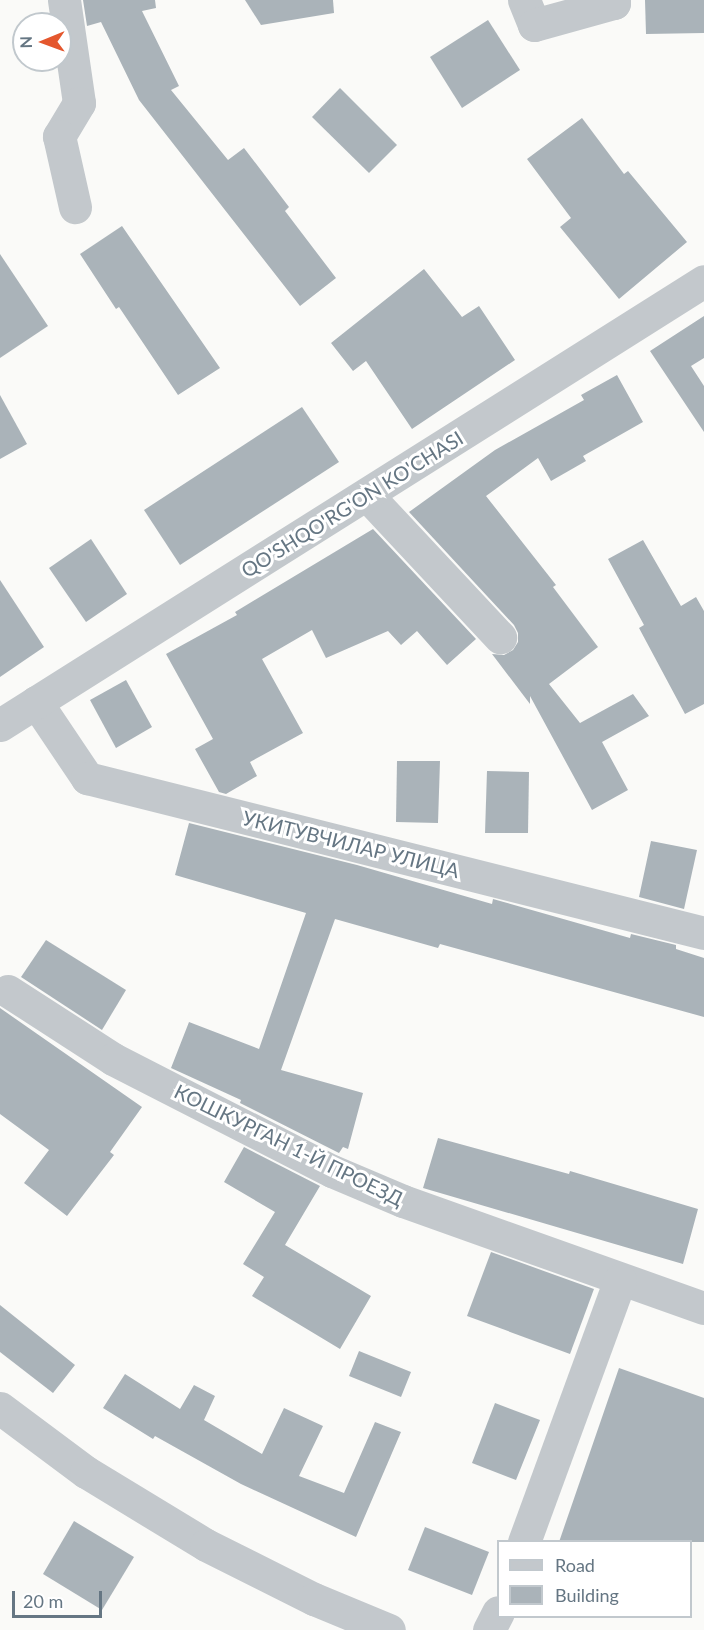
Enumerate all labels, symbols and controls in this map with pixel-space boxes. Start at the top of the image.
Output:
north arrow [12,12,72,72]
text: N [16,36,35,49]
street label: QO'SHQO'RG'ON KO'CHASI [237,426,467,582]
street label: УКИТУВЧИЛАР УЛИЦА [240,805,462,883]
street label: КОШКУРГАН 1-Й ПРОЕЗД [171,1079,407,1211]
legend [497,1540,692,1618]
text: Road [555,1554,595,1576]
scale bar [15,1579,105,1617]
text: Building [555,1584,619,1606]
text: 20 m [23,1590,63,1612]

